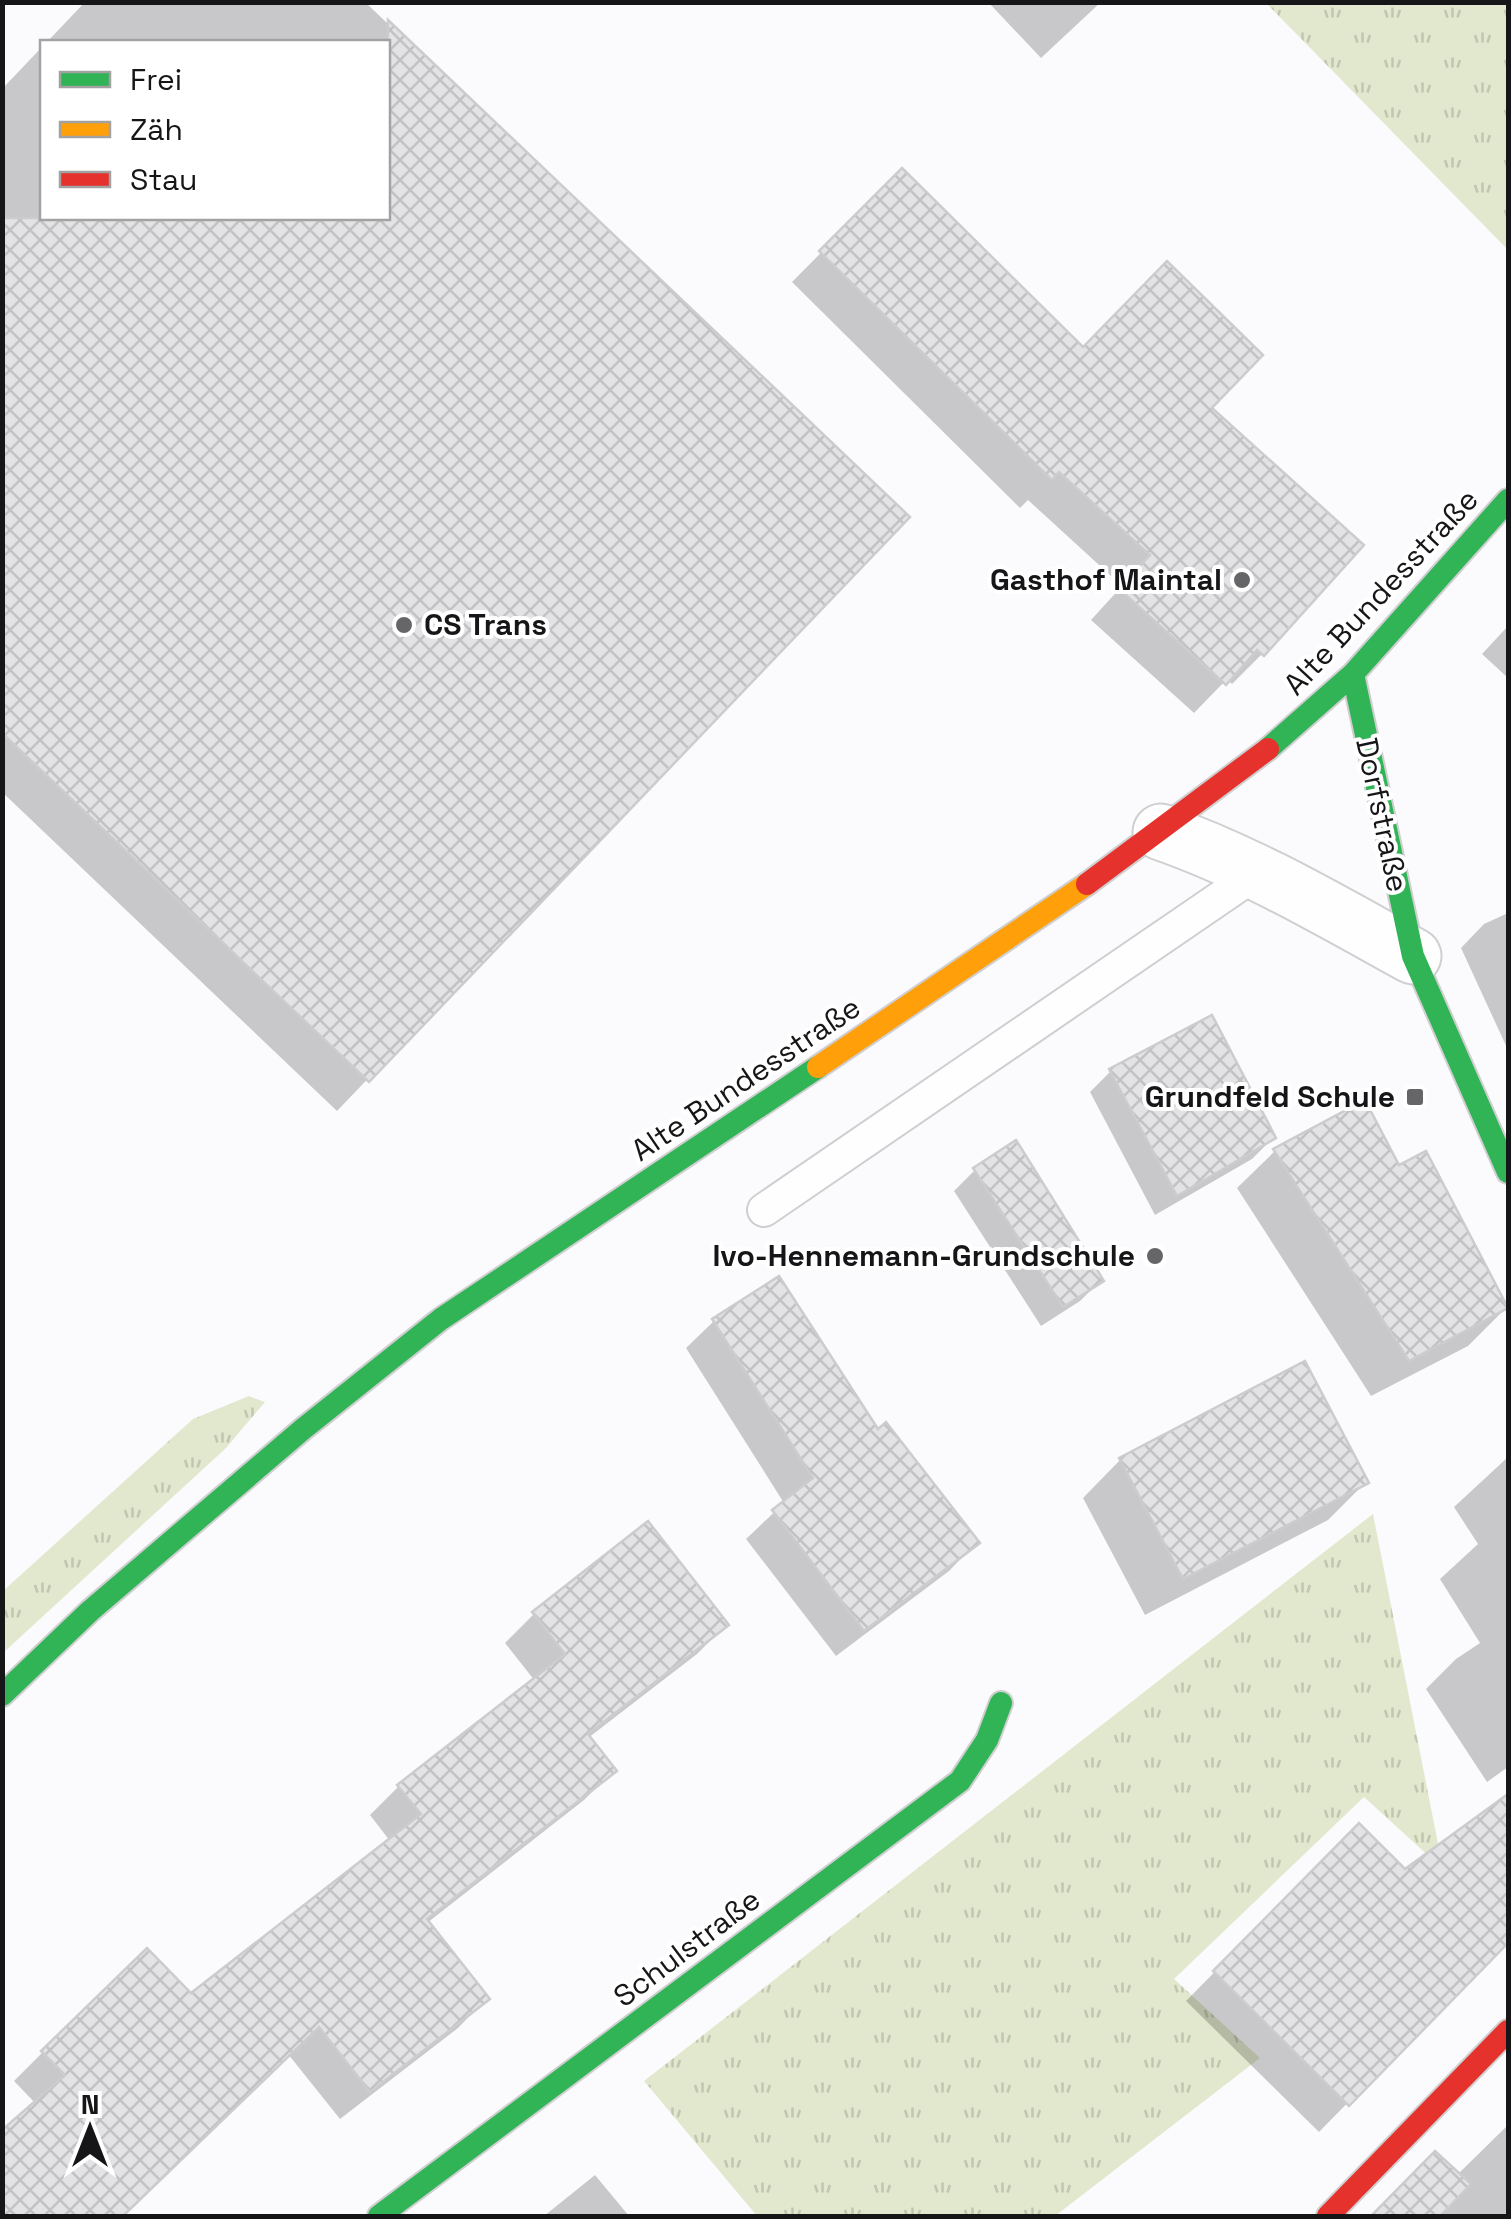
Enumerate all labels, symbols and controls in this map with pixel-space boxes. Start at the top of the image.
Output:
legend [40,40,390,220]
text: Frei [130,60,182,99]
text: Zäh [130,110,183,149]
text: Stau [130,160,197,199]
street label: Alte Bundesstraße [1275,480,1486,703]
place label: Gasthof Maintal [990,560,1222,599]
marker: Gasthof Maintal [1231,569,1253,591]
place label: CS Trans [424,605,547,644]
marker: CS Trans [393,614,415,636]
street label: Dorfstraße [1347,734,1418,896]
street label: Alte Bundesstraße [624,987,868,1170]
place label: Grundfeld Schule [1145,1077,1395,1116]
marker: Grundfeld Schule [1404,1086,1426,1108]
place label: Ivo-Hennemann-Grundschule [712,1236,1135,1275]
marker: Ivo-Hennemann-Grundschule [1144,1245,1166,1267]
street label: Schulstraße [605,1880,768,2016]
north arrow [40,2079,140,2179]
text: N [81,2086,99,2122]

